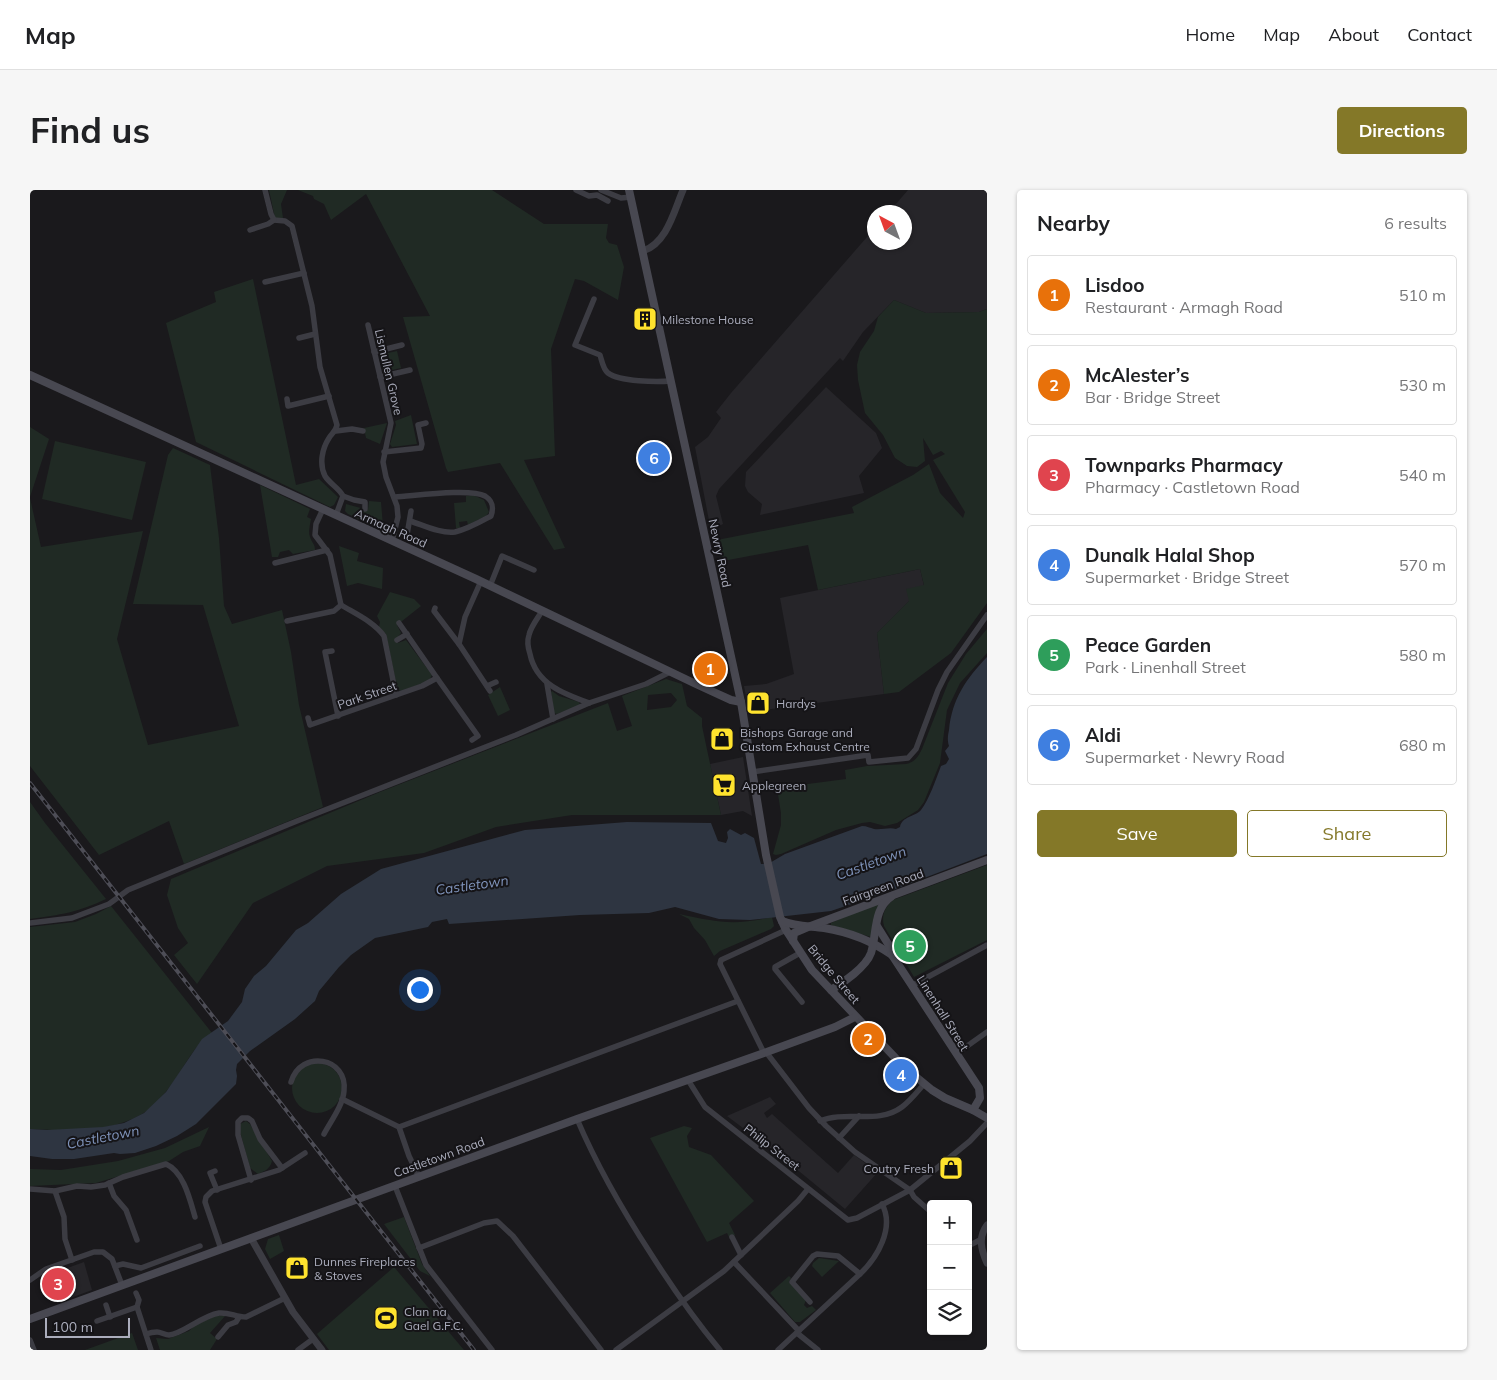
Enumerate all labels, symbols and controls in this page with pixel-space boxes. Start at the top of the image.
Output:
text: Map [25,20,76,50]
text: Home [1185,23,1235,46]
text: Map [1263,23,1300,46]
text: About [1328,23,1379,46]
text: Contact [1407,23,1472,46]
button: Directions [1337,107,1467,154]
text: Find us [30,108,150,152]
north arrow [867,205,912,250]
text: Nearby [1037,210,1110,236]
text: 6 results [1384,213,1447,233]
text: Lisdoo [1085,273,1144,297]
text: 1 [1049,285,1059,305]
text: 510 m [1399,285,1446,305]
text: Restaurant · Armagh Road [1085,297,1283,317]
building icon: Milestone House [632,306,658,332]
place label: Milestone House [662,312,754,327]
street label: Lismullen Grove [372,328,406,416]
text: McAlester’s [1085,363,1189,387]
text: 2 [1049,375,1059,395]
text: 530 m [1399,375,1446,395]
text: Bar · Bridge Street [1085,387,1220,407]
pin: 6 [638,439,670,477]
text: Townparks Pharmacy [1085,453,1283,477]
text: 3 [1049,465,1059,485]
text: 540 m [1399,465,1446,485]
text: Pharmacy · Castletown Road [1085,477,1300,497]
street label: Armagh Road [352,505,430,551]
street label: Newry Road [705,517,735,589]
text: Dunalk Halal Shop [1085,543,1255,567]
text: 4 [1049,555,1059,575]
text: 570 m [1399,555,1446,575]
text: Supermarket · Bridge Street [1085,567,1289,587]
text: Peace Garden [1085,633,1211,657]
text: 5 [1049,645,1059,665]
text: 580 m [1399,645,1446,665]
pin: 1 [694,650,726,688]
text: Park · Linenhall Street [1085,657,1246,677]
street label: Park Street [335,678,399,712]
shop icon: Hardys [745,690,771,716]
place label: Hardys [776,696,816,711]
text: Aldi [1085,723,1121,747]
place label: Bishops Garage and Custom Exhaust Centre [740,725,870,754]
shop icon: Bishops Garage and Custom Exhaust Centre [709,726,735,752]
text: 6 [1049,735,1059,755]
text: 680 m [1399,735,1446,755]
text: Supermarket · Newry Road [1085,747,1285,767]
supermarket icon: Applegreen [711,772,737,798]
place label: Applegreen [742,778,806,793]
button: Save [1037,810,1237,857]
button: Share [1247,810,1447,857]
water label: Castletown [833,842,909,884]
street label: Fairgreen Road [840,865,926,909]
water label: Castletown [434,871,510,899]
pin: 5 [894,927,926,965]
street label: Bridge Street [805,941,863,1007]
street label: Linenhall Street [914,972,972,1054]
your location [407,977,433,1003]
pin: 2 [852,1020,884,1058]
pin: 4 [885,1056,917,1094]
street label: Philip Street [741,1120,803,1174]
water label: Castletown [65,1121,141,1153]
street label: Castletown Road [392,1134,486,1180]
shop icon: Coutry Fresh [938,1155,964,1181]
place label: Coutry Fresh [864,1161,934,1176]
map controls [927,1200,972,1335]
button: + [927,1200,972,1245]
button: − [927,1245,972,1290]
place label: Dunnes Fireplaces & Stoves [314,1254,416,1283]
shop icon: Dunnes Fireplaces & Stoves [284,1255,310,1281]
pin: 3 [42,1265,74,1303]
button: layers [927,1290,972,1335]
place label: Clan na Gael G.F.C. [404,1304,464,1333]
sports icon: Clan na Gael G.F.C. [373,1305,399,1331]
scale bar [45,1315,130,1338]
text: 100 m [52,1318,93,1336]

